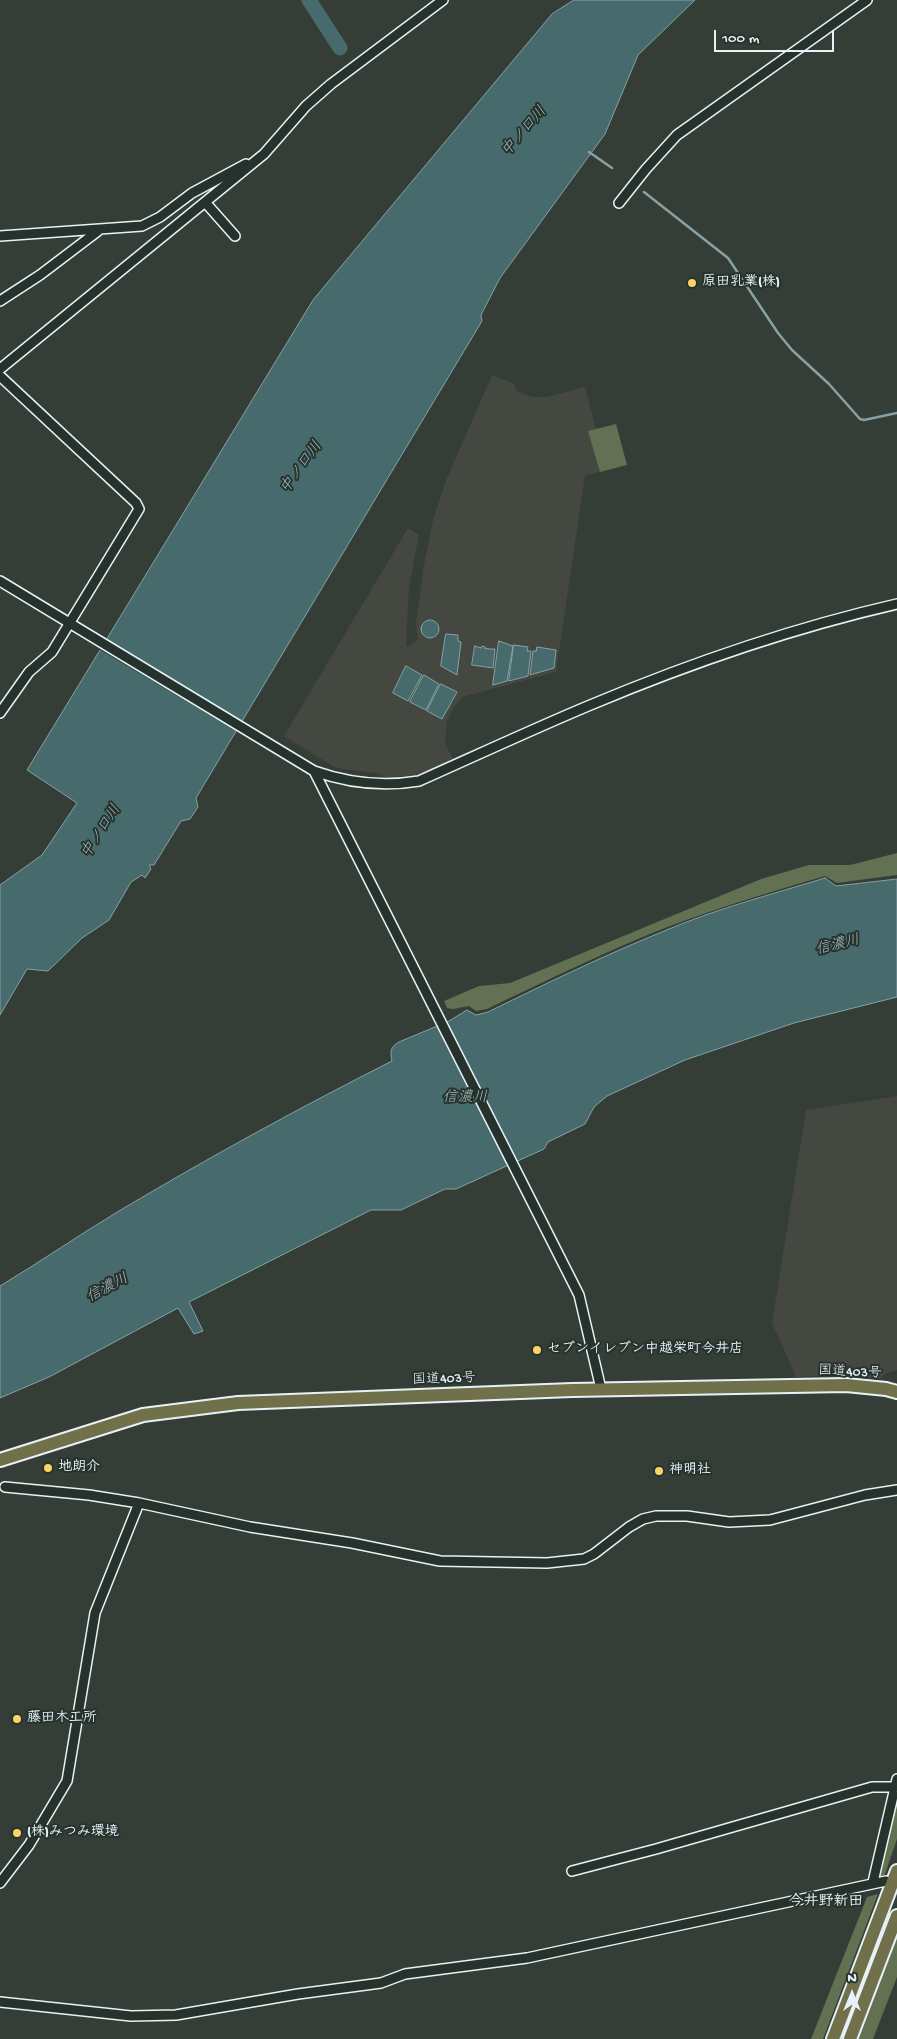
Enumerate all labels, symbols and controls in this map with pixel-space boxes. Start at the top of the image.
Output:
scale bar [717,20,837,52]
text: 100 m [722,30,759,48]
water label: 中ノ口川 [499,103,551,161]
place label: 原田乳業(株) [702,275,780,291]
marker: 原田乳業(株) [686,277,698,289]
water label: 中ノ口川 [277,438,327,498]
water label: 中ノ口川 [78,802,126,862]
water label: 信濃川 [814,932,862,960]
water label: 信濃川 [443,1090,487,1108]
water label: 信濃川 [84,1270,132,1308]
place label: セブンイレブン中越栄町今井店 [547,1342,743,1358]
marker: セブンイレブン中越栄町今井店 [531,1344,543,1356]
street label: 国道403号 [818,1363,882,1383]
street label: 国道403号 [412,1370,476,1390]
place label: 地朗介 [58,1460,100,1476]
marker: 地朗介 [42,1462,54,1474]
place label: 神明社 [669,1463,711,1479]
marker: 神明社 [653,1465,665,1477]
place label: 藤田木工所 [27,1711,97,1727]
marker: 藤田木工所 [11,1713,23,1725]
place label: (株)みつみ環境 [27,1825,119,1841]
marker: (株)みつみ環境 [11,1827,23,1839]
district label: 今井野新田 [789,1894,863,1912]
north arrow [827,1969,877,2019]
text: N [847,1970,857,1987]

